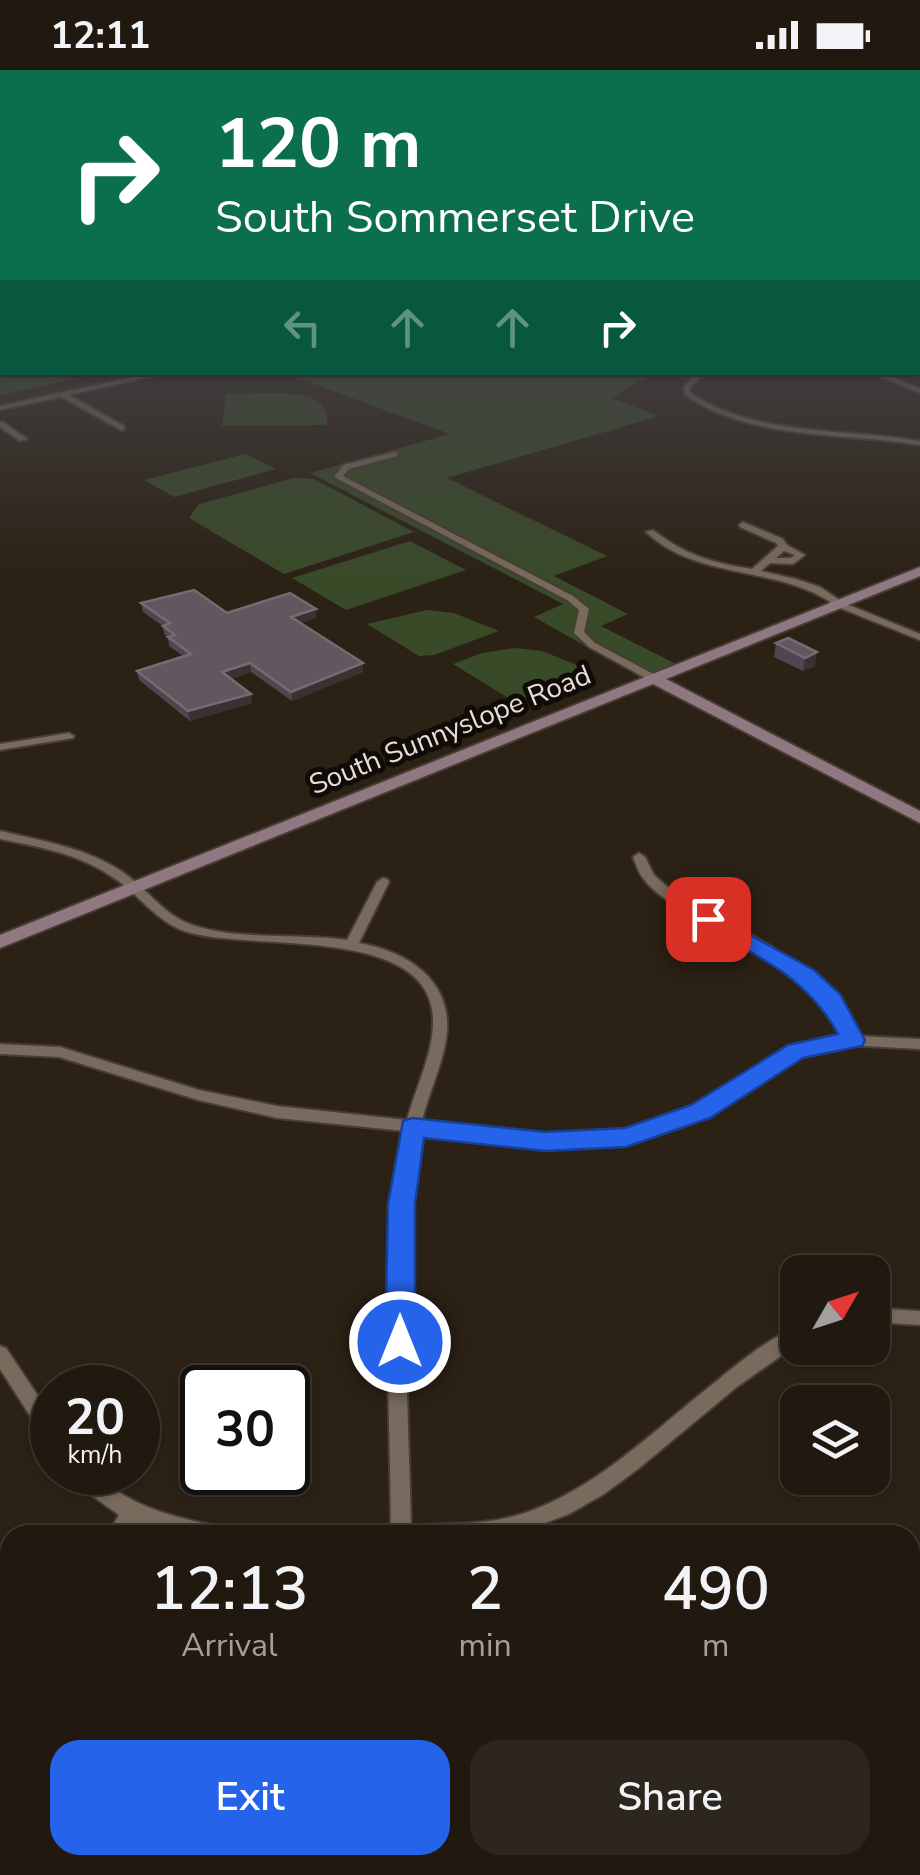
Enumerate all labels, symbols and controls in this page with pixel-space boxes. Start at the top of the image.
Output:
text: 12:11 [50,10,151,61]
text: 120 m [215,96,421,192]
icon: right [50,110,180,240]
text: South Sommerset Drive [215,187,695,248]
icon: left [275,300,330,355]
icon: ahead [380,300,435,355]
icon: ahead [485,300,540,355]
icon: right [590,300,645,355]
street label: South Sunnyslope Road [303,656,597,804]
pin [666,877,751,962]
icon: arrive [681,892,736,947]
north arrow [780,1255,890,1365]
map controls [780,1255,890,1495]
position arrow [348,1290,452,1394]
speed limit sign: 30 [180,1365,310,1495]
text: 20 [65,1383,125,1452]
button: layers [780,1385,890,1495]
text: km/h [67,1438,123,1472]
text: 12:13 [150,1548,308,1630]
text: 2 [467,1548,503,1630]
text: 490 [662,1548,770,1630]
text: Arrival [181,1624,277,1667]
text: min [459,1624,512,1667]
text: m [702,1624,730,1667]
button: Exit [50,1740,450,1855]
button: Share [470,1740,870,1855]

